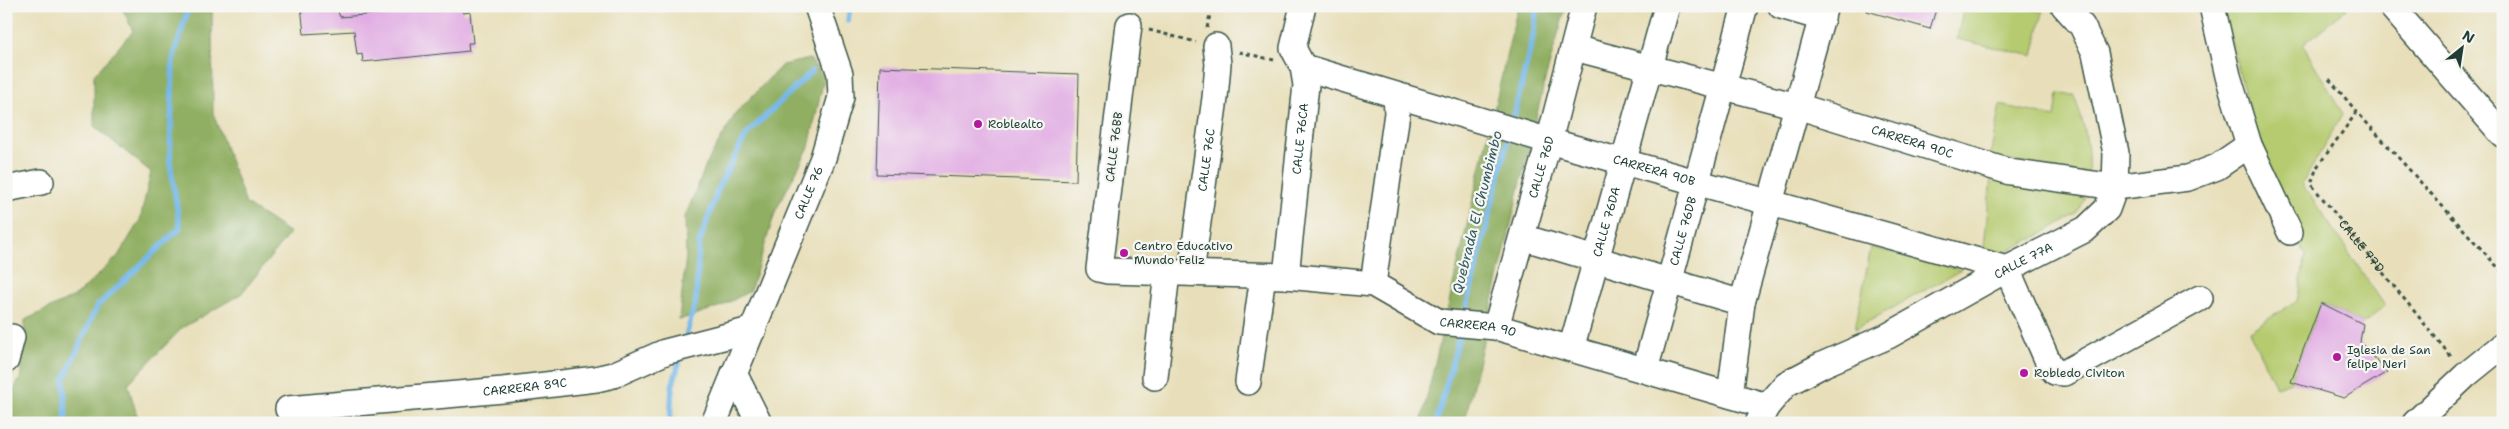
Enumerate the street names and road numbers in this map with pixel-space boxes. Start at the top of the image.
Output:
street label: CALLE 76CA [1289,102,1312,175]
street label: CALLE 76BB [1102,111,1126,183]
street label: CARRERA 90C [1869,121,1955,162]
street label: CALLE 76C [1194,128,1219,192]
street label: CALLE 76D [1525,135,1558,200]
street label: CARRERA 90B [1611,151,1697,189]
street label: CALLE 76 [791,164,827,222]
street label: CALLE 76DA [1589,185,1624,259]
street label: CALLE 76DB [1666,195,1700,267]
street label: CALLE 77D [2335,216,2388,276]
street label: CALLE 77A [1991,239,2056,283]
street label: CARRERA 90 [1439,314,1518,341]
street label: CARRERA 89C [482,374,568,400]

